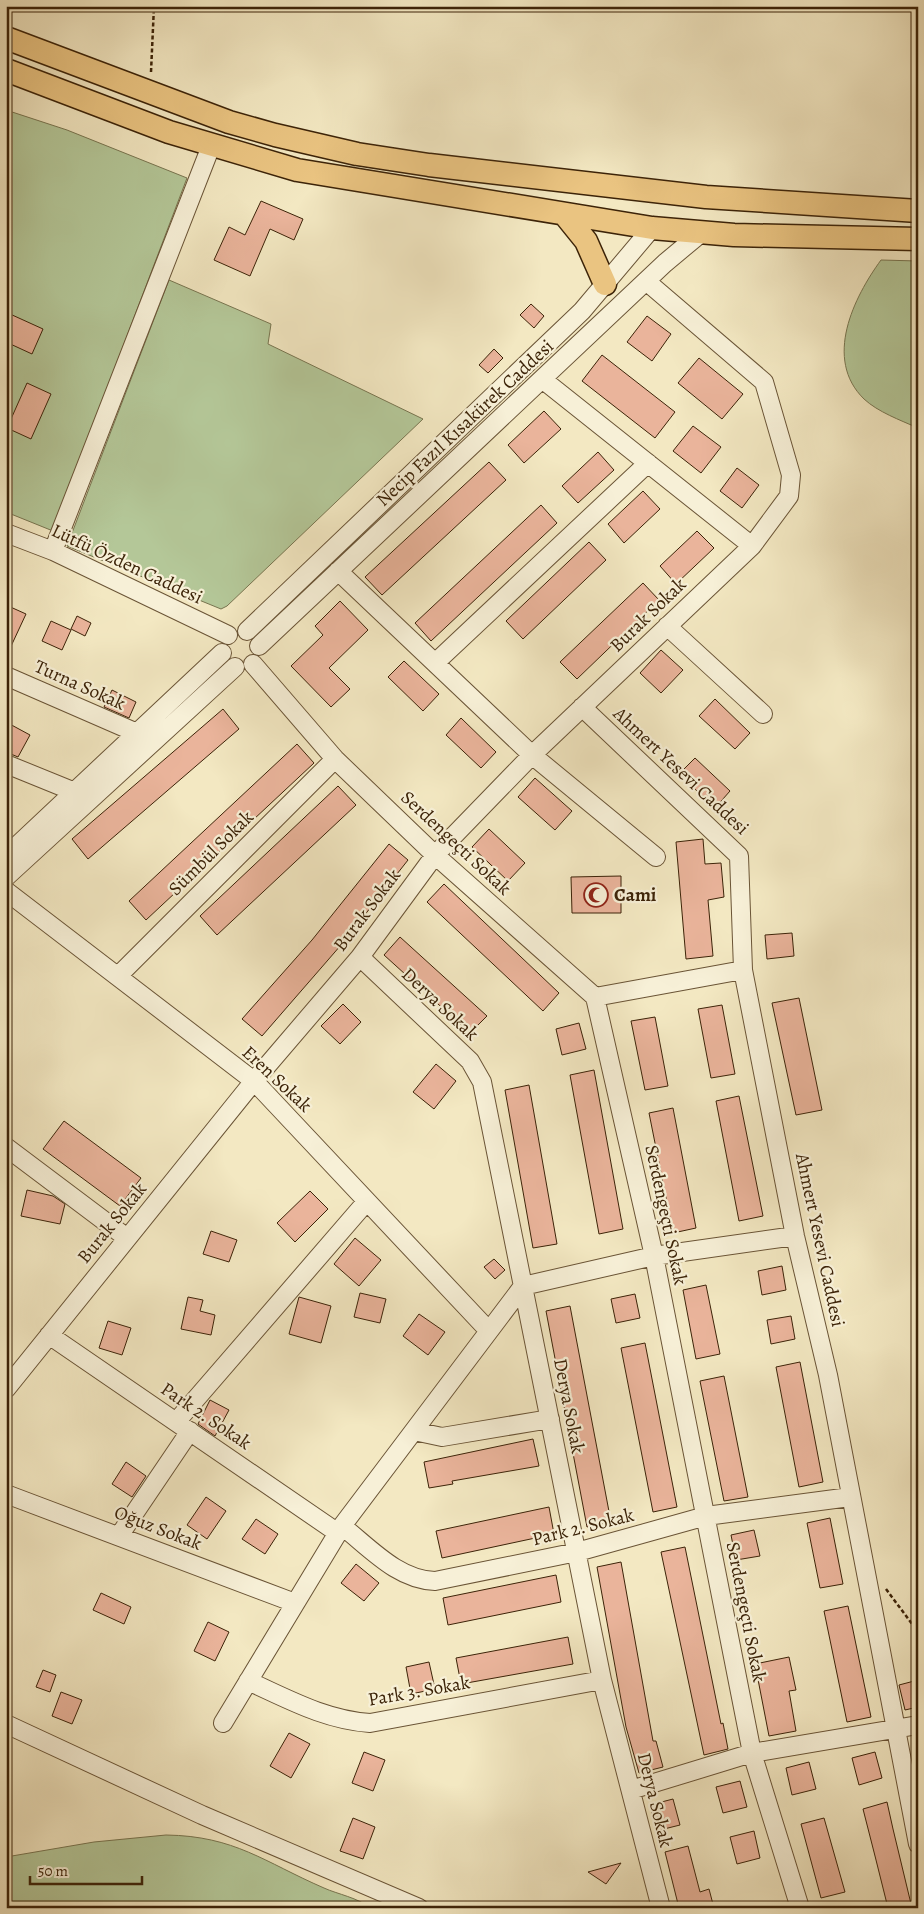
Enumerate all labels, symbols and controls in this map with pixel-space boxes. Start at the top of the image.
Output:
street label: Necip Fazıl Kısakürek Caddesi [370,334,560,512]
street label: Lütfü Özden Caddesi [47,518,207,610]
street label: Burak Sokak [604,571,692,658]
street label: Turna Sokak [30,653,130,717]
street label: Ahmert Yesevi Caddesi [607,701,755,841]
street label: Serdengeçti Sokak [395,785,517,901]
street label: Sümbül Sokak [163,804,260,901]
street label: Burak Sokak [327,863,407,957]
mosque icon: Cami [583,882,609,908]
place label: Cami [614,882,657,908]
street label: Derya Sokak [396,962,485,1047]
street label: Eren Sokak [236,1040,318,1119]
street label: Serdengeçti Sokak [638,1143,694,1288]
street label: Ahmert Yesevi Caddesi [789,1150,851,1329]
street label: Burak Sokak [71,1177,153,1269]
street label: Derya Sokak [547,1356,591,1457]
street label: Park 2. Sokak [156,1376,257,1456]
street label: Oğuz Sokak [110,1499,206,1557]
street label: Park 2. Sokak [529,1502,637,1552]
street label: Serdengeçti Sokak [720,1540,772,1685]
street label: Park 3. Sokak [366,1669,473,1713]
street label: Derya Sokak [631,1750,679,1851]
scale bar [30,1854,142,1886]
text: 50 m [38,1861,68,1881]

